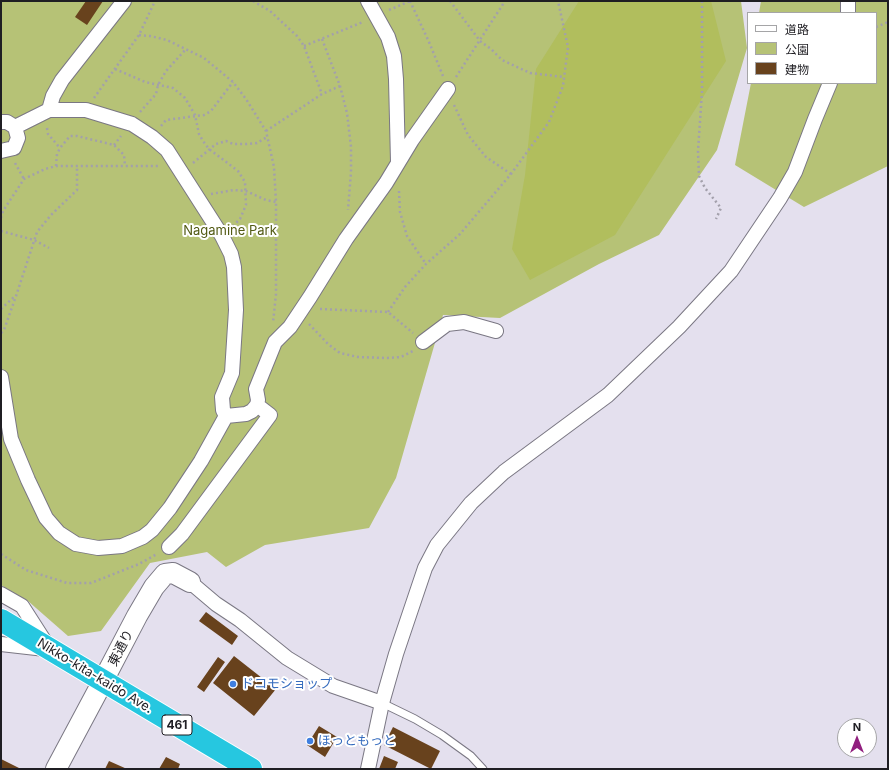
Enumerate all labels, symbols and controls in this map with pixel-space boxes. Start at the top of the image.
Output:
legend [747,12,877,84]
text: 道路 [785,22,809,37]
text: 公園 [785,42,809,57]
text: 建物 [785,62,809,77]
park label: Nagamine Park [183,223,277,239]
street label: 東通り [105,627,137,669]
street label: Nikko-kita-kaido Ave. [34,635,156,717]
place label: ドコモショップ [241,676,332,692]
marker: ドコモショップ [228,679,238,689]
road number: 461 [162,715,192,735]
north arrow [837,718,877,758]
text: N [853,720,861,734]
place label: ほっともっと [318,733,396,749]
marker: ほっともっと [305,736,315,746]

